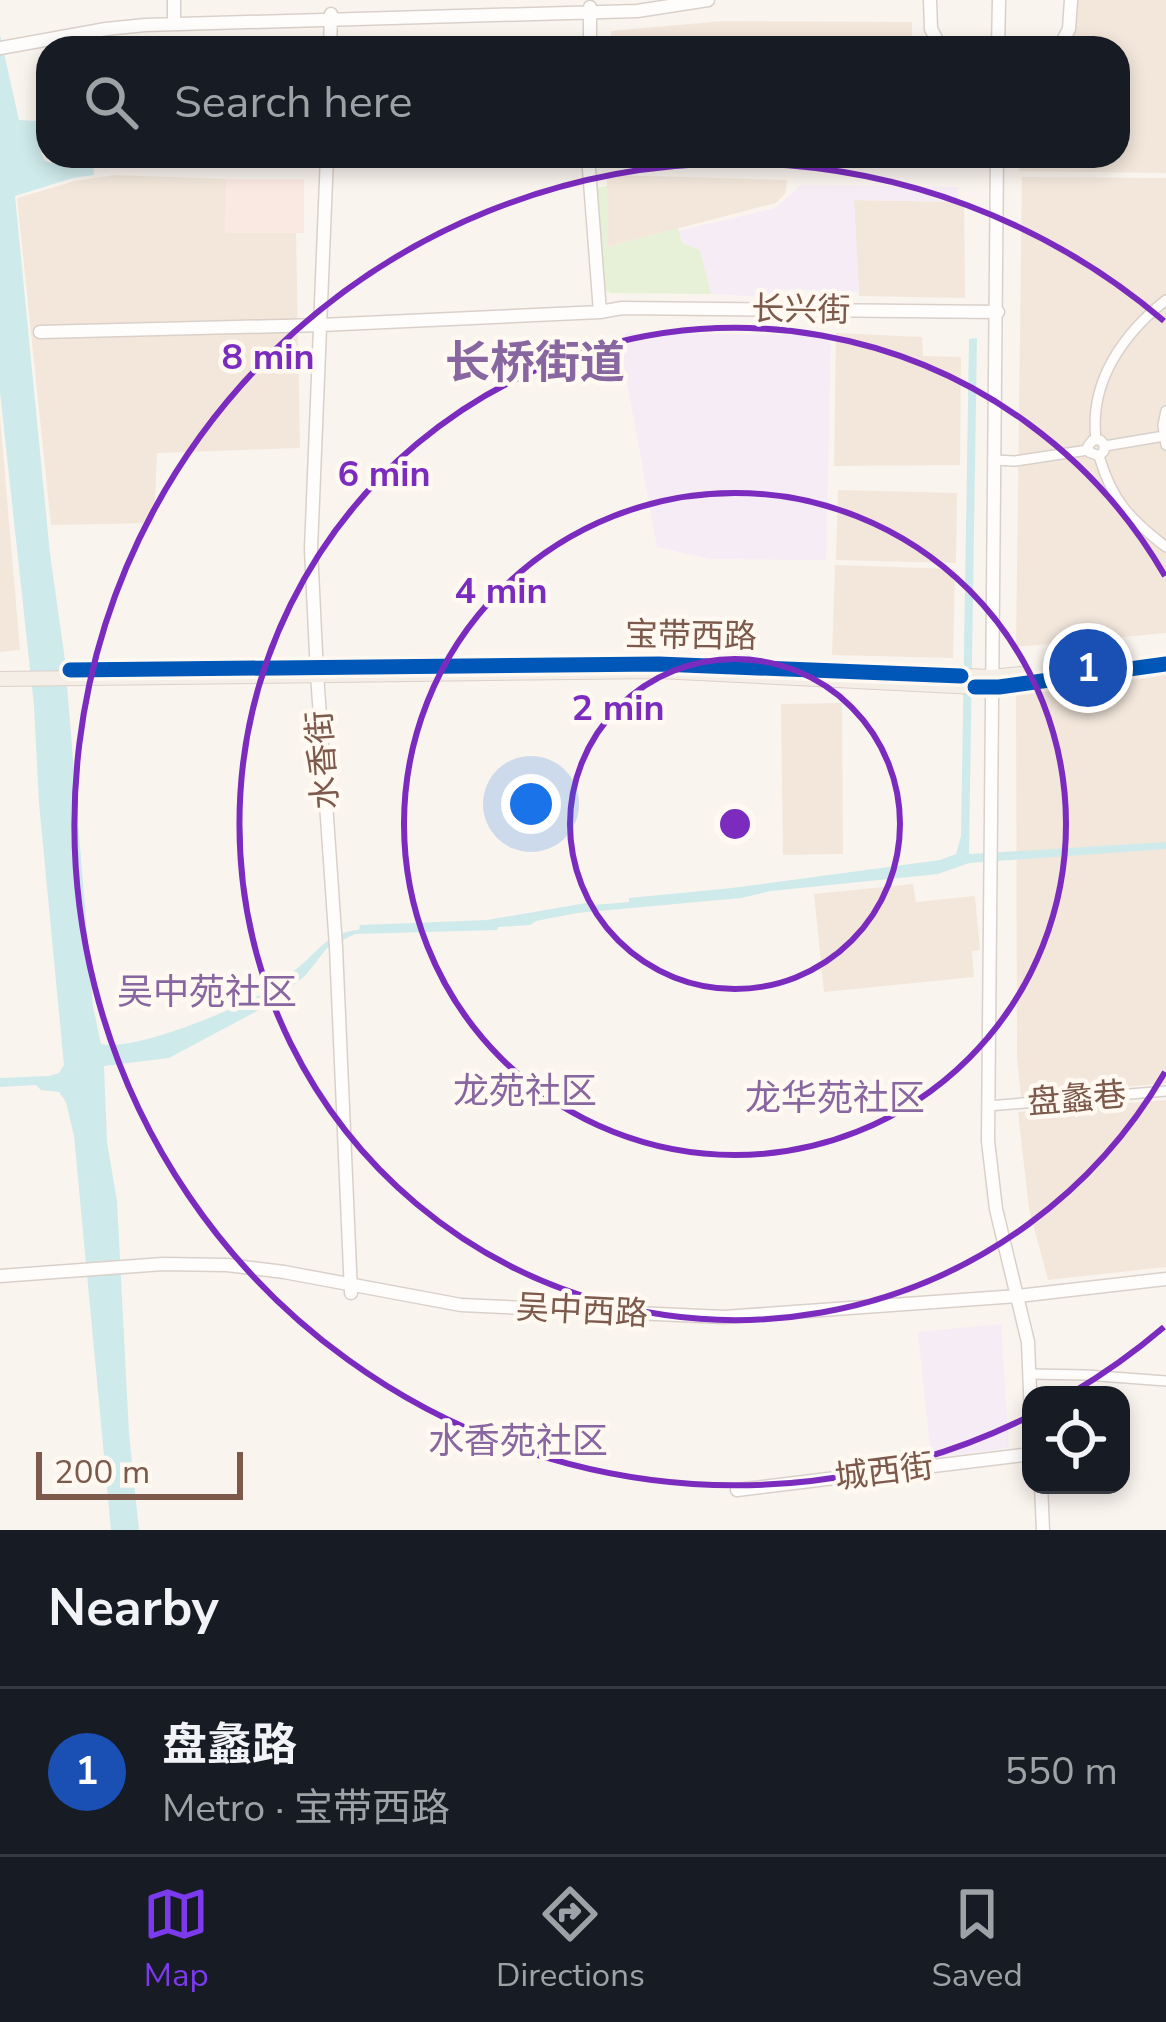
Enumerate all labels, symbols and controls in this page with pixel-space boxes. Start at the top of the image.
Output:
search box [36,36,1130,168]
icon: search [78,69,144,135]
text: Search here [174,72,413,133]
street label: 长兴街 [751,287,851,333]
text: 8 min [221,333,315,382]
district label: 长桥街道 [445,333,625,394]
text: 6 min [337,450,431,499]
text: 4 min [454,567,548,616]
street label: 宝带西路 [625,612,757,660]
pin: 1 [1049,623,1127,713]
text: 2 min [571,684,665,733]
street label: 水香街 [297,709,349,811]
your location [501,774,561,834]
centre of rings [714,803,756,845]
district label: 吴中苑社区 [117,968,297,1017]
district label: 龙苑社区 [453,1067,597,1116]
street label: 盘蠡巷 [1026,1072,1128,1126]
district label: 龙华苑社区 [745,1074,925,1123]
street label: 吴中西路 [515,1285,649,1337]
map controls [1022,1386,1130,1494]
button: locate [1022,1386,1130,1494]
district label: 水香苑社区 [428,1417,608,1466]
street label: 城西街 [832,1444,936,1500]
scale bar [36,1446,243,1499]
text: 200 m [54,1450,150,1495]
text: Nearby [48,1573,219,1643]
text: 盘蠡路 [162,1715,297,1776]
text: 1 [75,1745,99,1798]
text: 550 m [1004,1745,1118,1798]
text: Metro · 宝带西路 [162,1782,450,1835]
tab: Map [143,1881,209,1998]
tab: Directions [496,1881,645,1998]
tab: Saved [931,1881,1023,1998]

